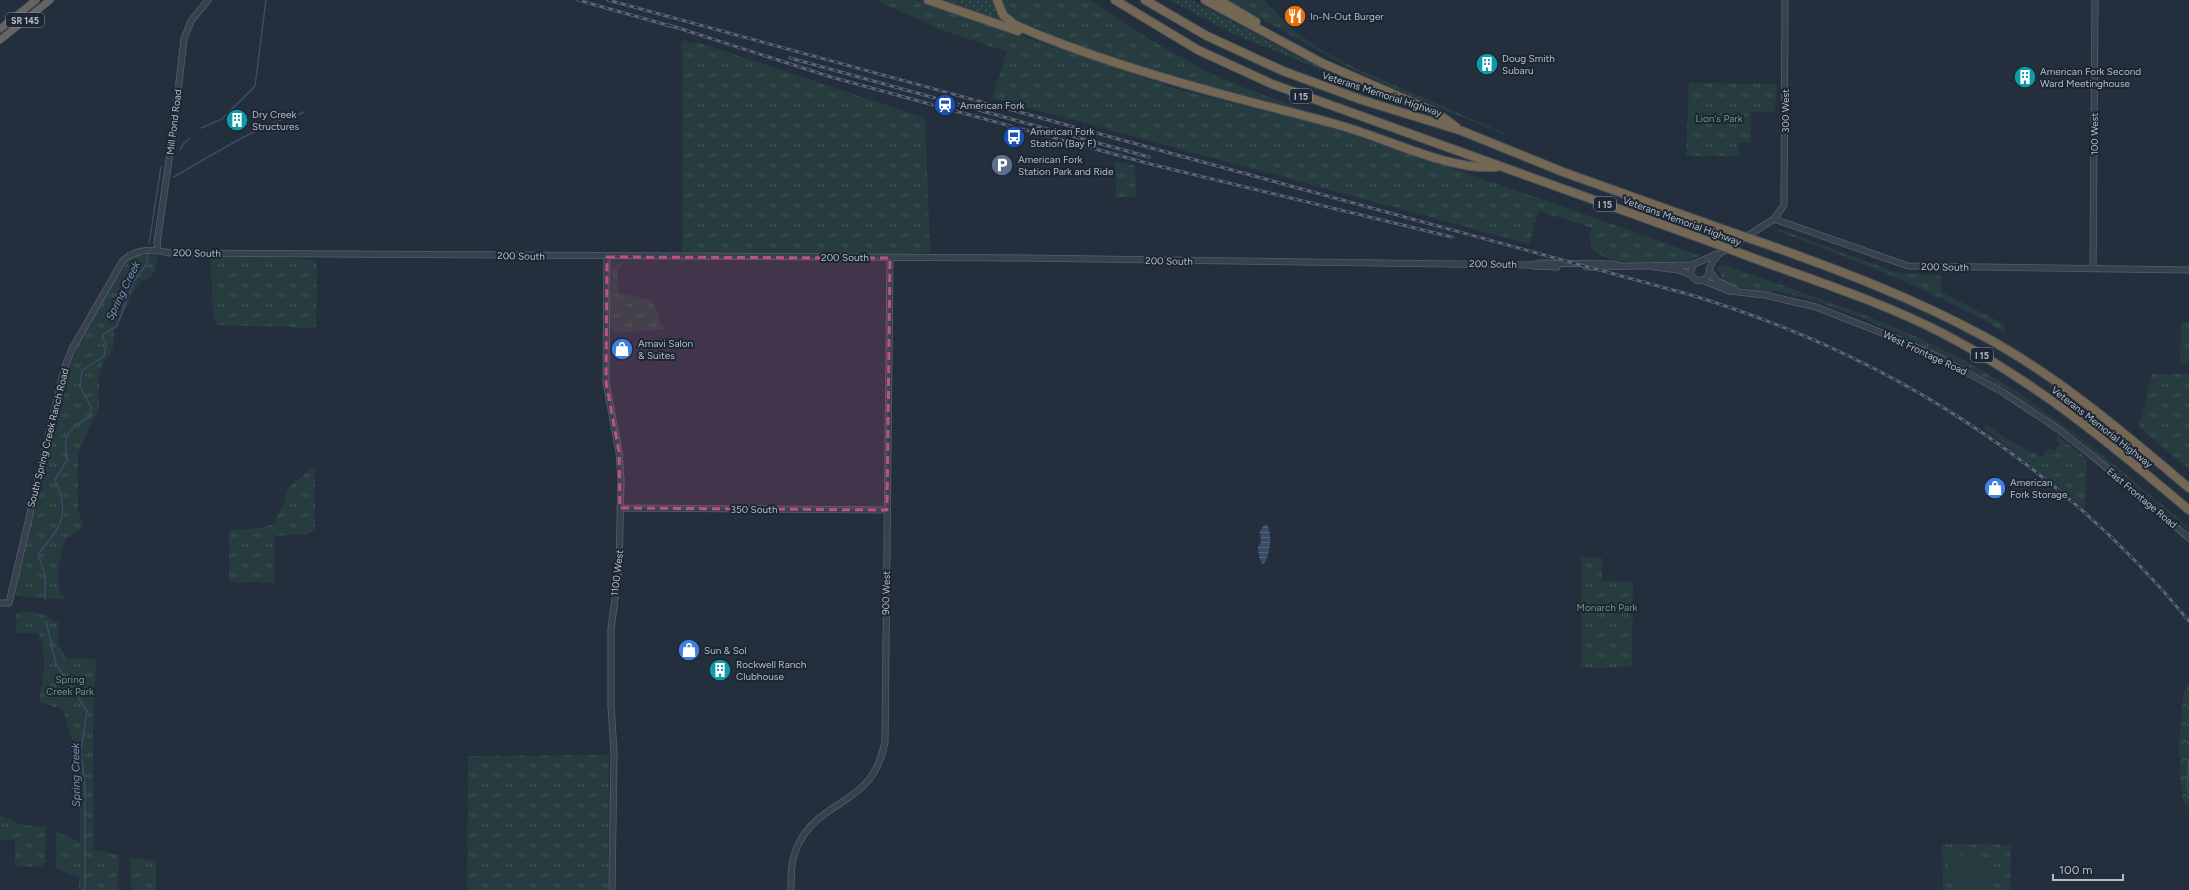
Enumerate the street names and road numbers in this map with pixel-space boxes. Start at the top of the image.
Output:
road number: SR 145 [6,13,44,27]
street label: Veterans Memorial Highway [1320,68,1444,120]
street label: Mill Pond Road [164,88,184,156]
road number: I 15 [1290,89,1312,103]
street label: 300 West [1779,89,1792,133]
street label: 100 West [2088,113,2101,155]
street label: Veterans Memorial Highway [1621,193,1744,249]
road number: I 15 [1594,197,1616,211]
street label: 200 South [173,246,221,260]
street label: 200 South [497,249,545,263]
street label: 200 South [821,251,869,264]
street label: 200 South [1145,254,1193,268]
street label: 200 South [1469,257,1517,271]
street label: 200 South [1921,260,1969,274]
street label: West Frontage Road [1881,328,1969,378]
road number: I 15 [1971,348,1993,362]
street label: South Spring Creek Ranch Road [24,367,72,509]
street label: Veterans Memorial Highway [2049,383,2156,471]
street label: East Frontage Road [2104,465,2180,531]
street label: 350 South [731,503,778,516]
street label: 1100 West [608,549,626,597]
street label: 900 West [879,571,893,615]

